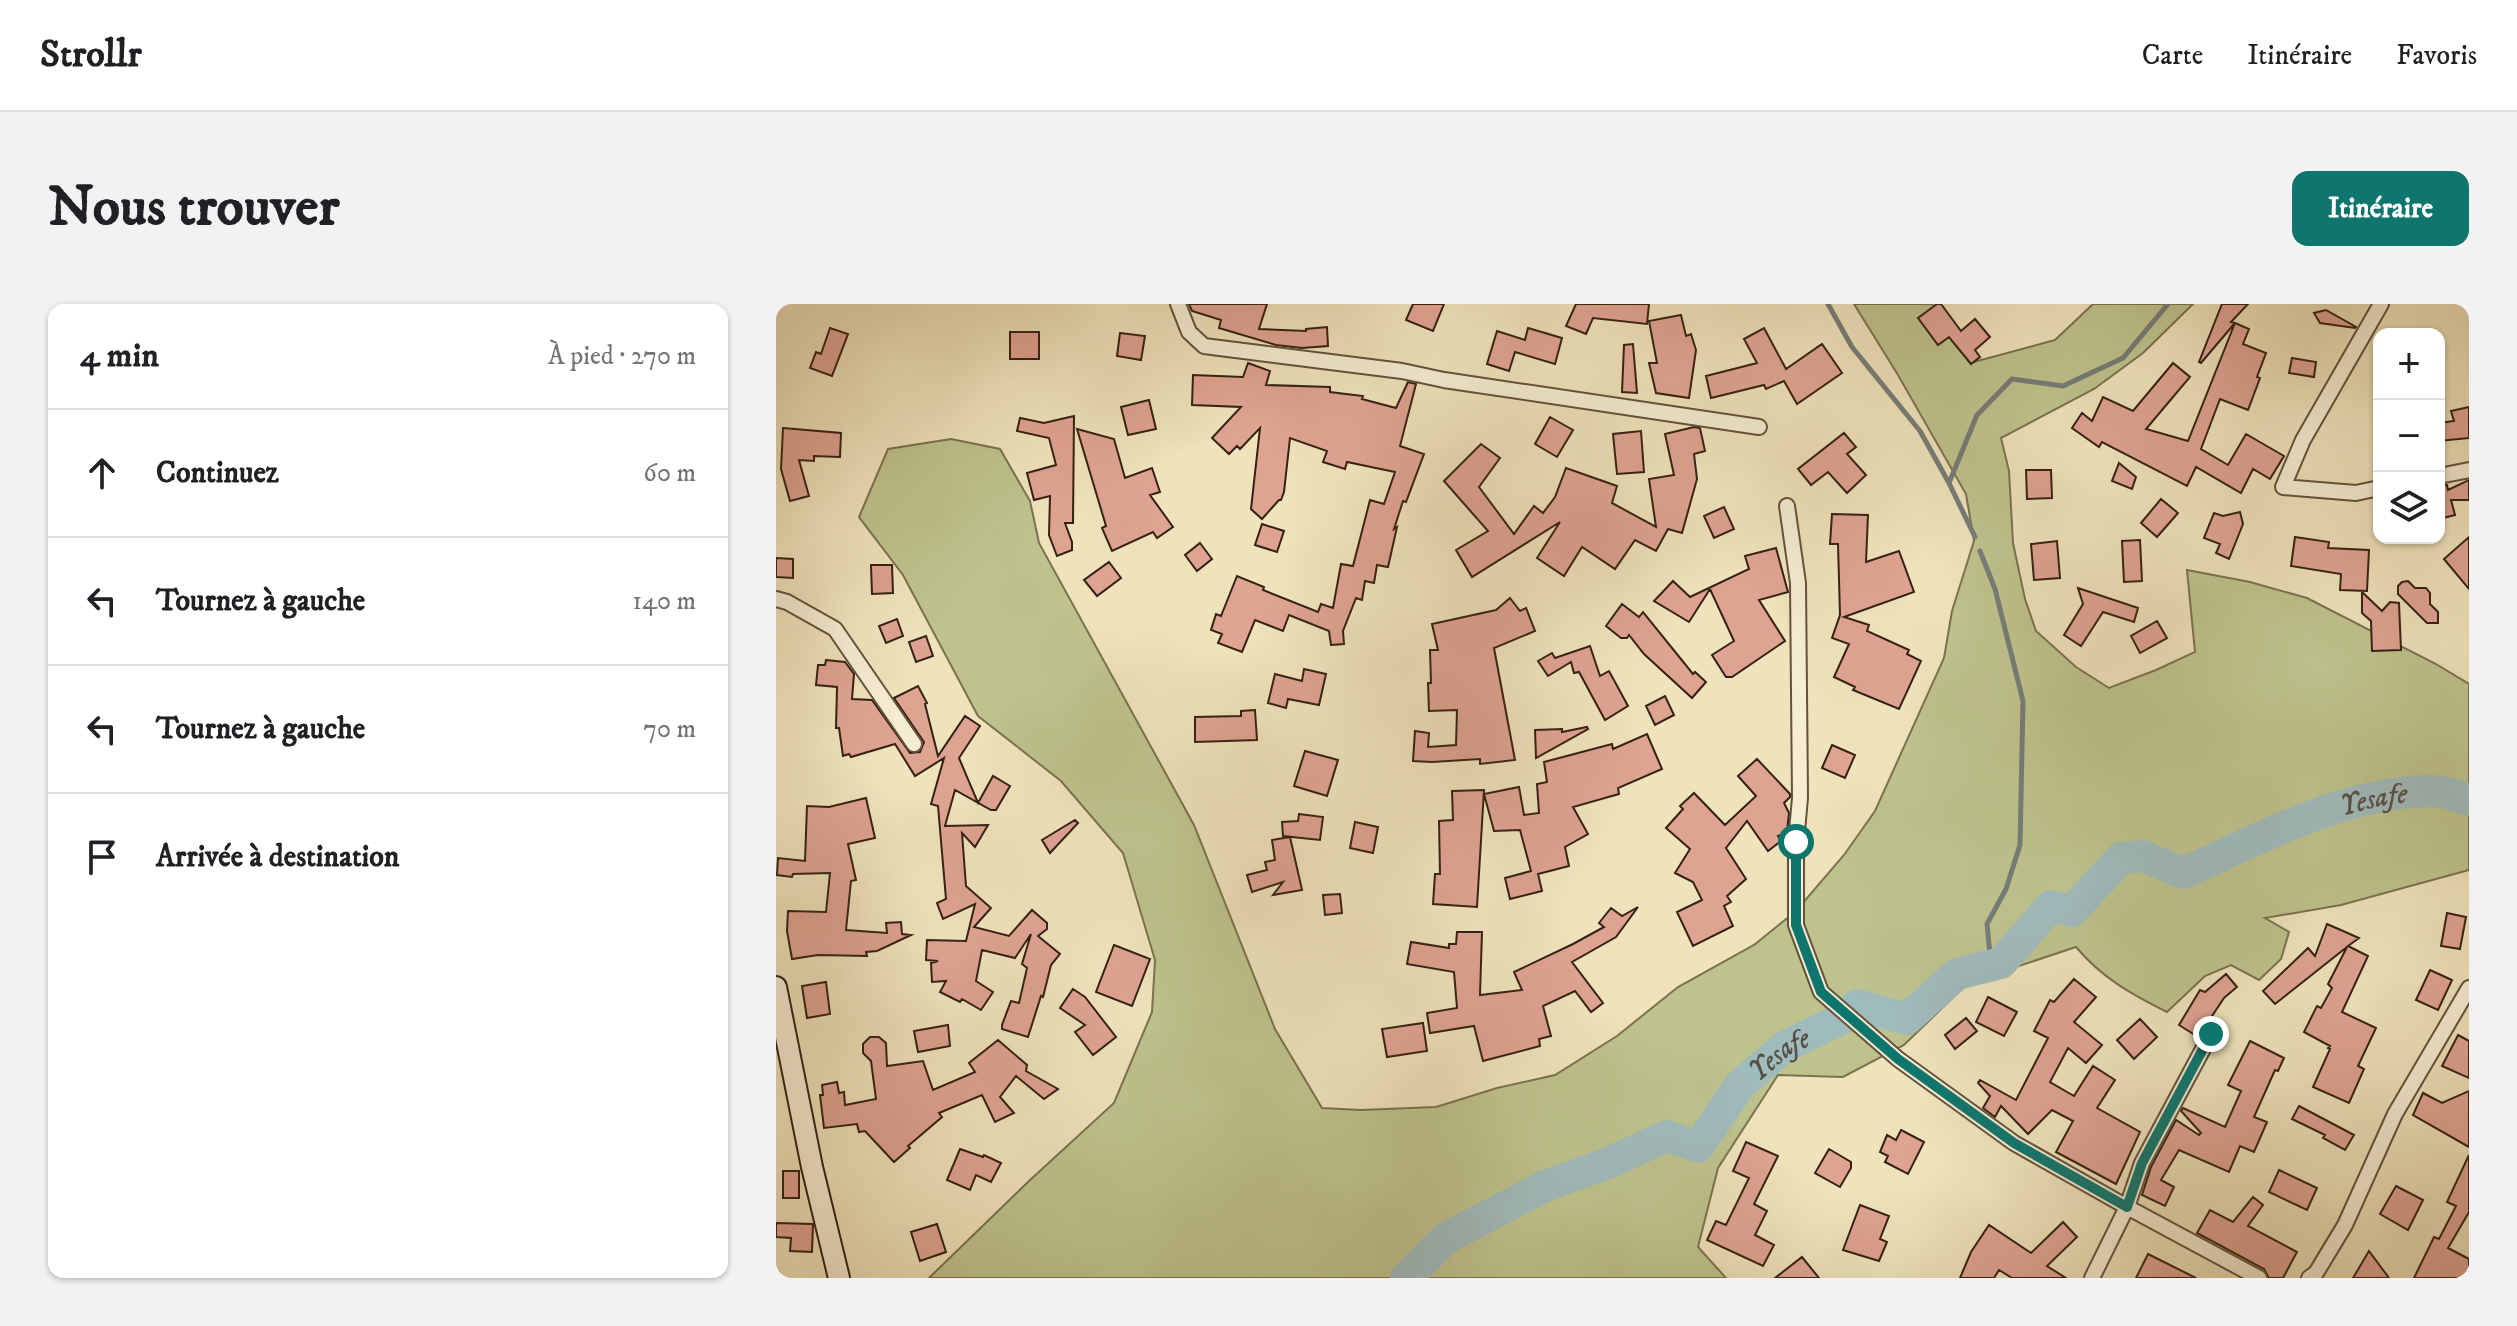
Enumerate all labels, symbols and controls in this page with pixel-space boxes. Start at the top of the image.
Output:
text: Strollr [40,31,142,79]
text: Carte [2142,38,2203,73]
text: Itinéraire [2247,38,2352,73]
text: Favoris [2396,38,2477,73]
button: Itinéraire [2292,171,2469,246]
text: Nous trouver [48,173,339,243]
map controls [2373,328,2445,544]
button: + [2373,328,2445,400]
text: 4 min [80,335,159,377]
text: À pied · 270 m [548,340,696,373]
button: − [2373,400,2445,472]
icon: ahead [80,451,124,495]
text: Continuez [156,455,279,492]
text: 60 m [643,457,696,490]
button: layers [2373,472,2445,544]
icon: left [80,579,124,623]
text: Tournez à gauche [156,583,365,620]
text: 140 m [632,585,696,618]
icon: left [80,707,124,751]
text: Tournez à gauche [156,711,365,748]
text: 70 m [643,713,696,746]
water label: Yesafe [2335,775,2410,826]
route start [1778,824,1814,860]
icon: arrive [80,835,124,879]
text: Arrivée à destination [156,839,400,876]
route end [2193,1016,2229,1052]
water label: Yesafe [1741,1020,1817,1090]

